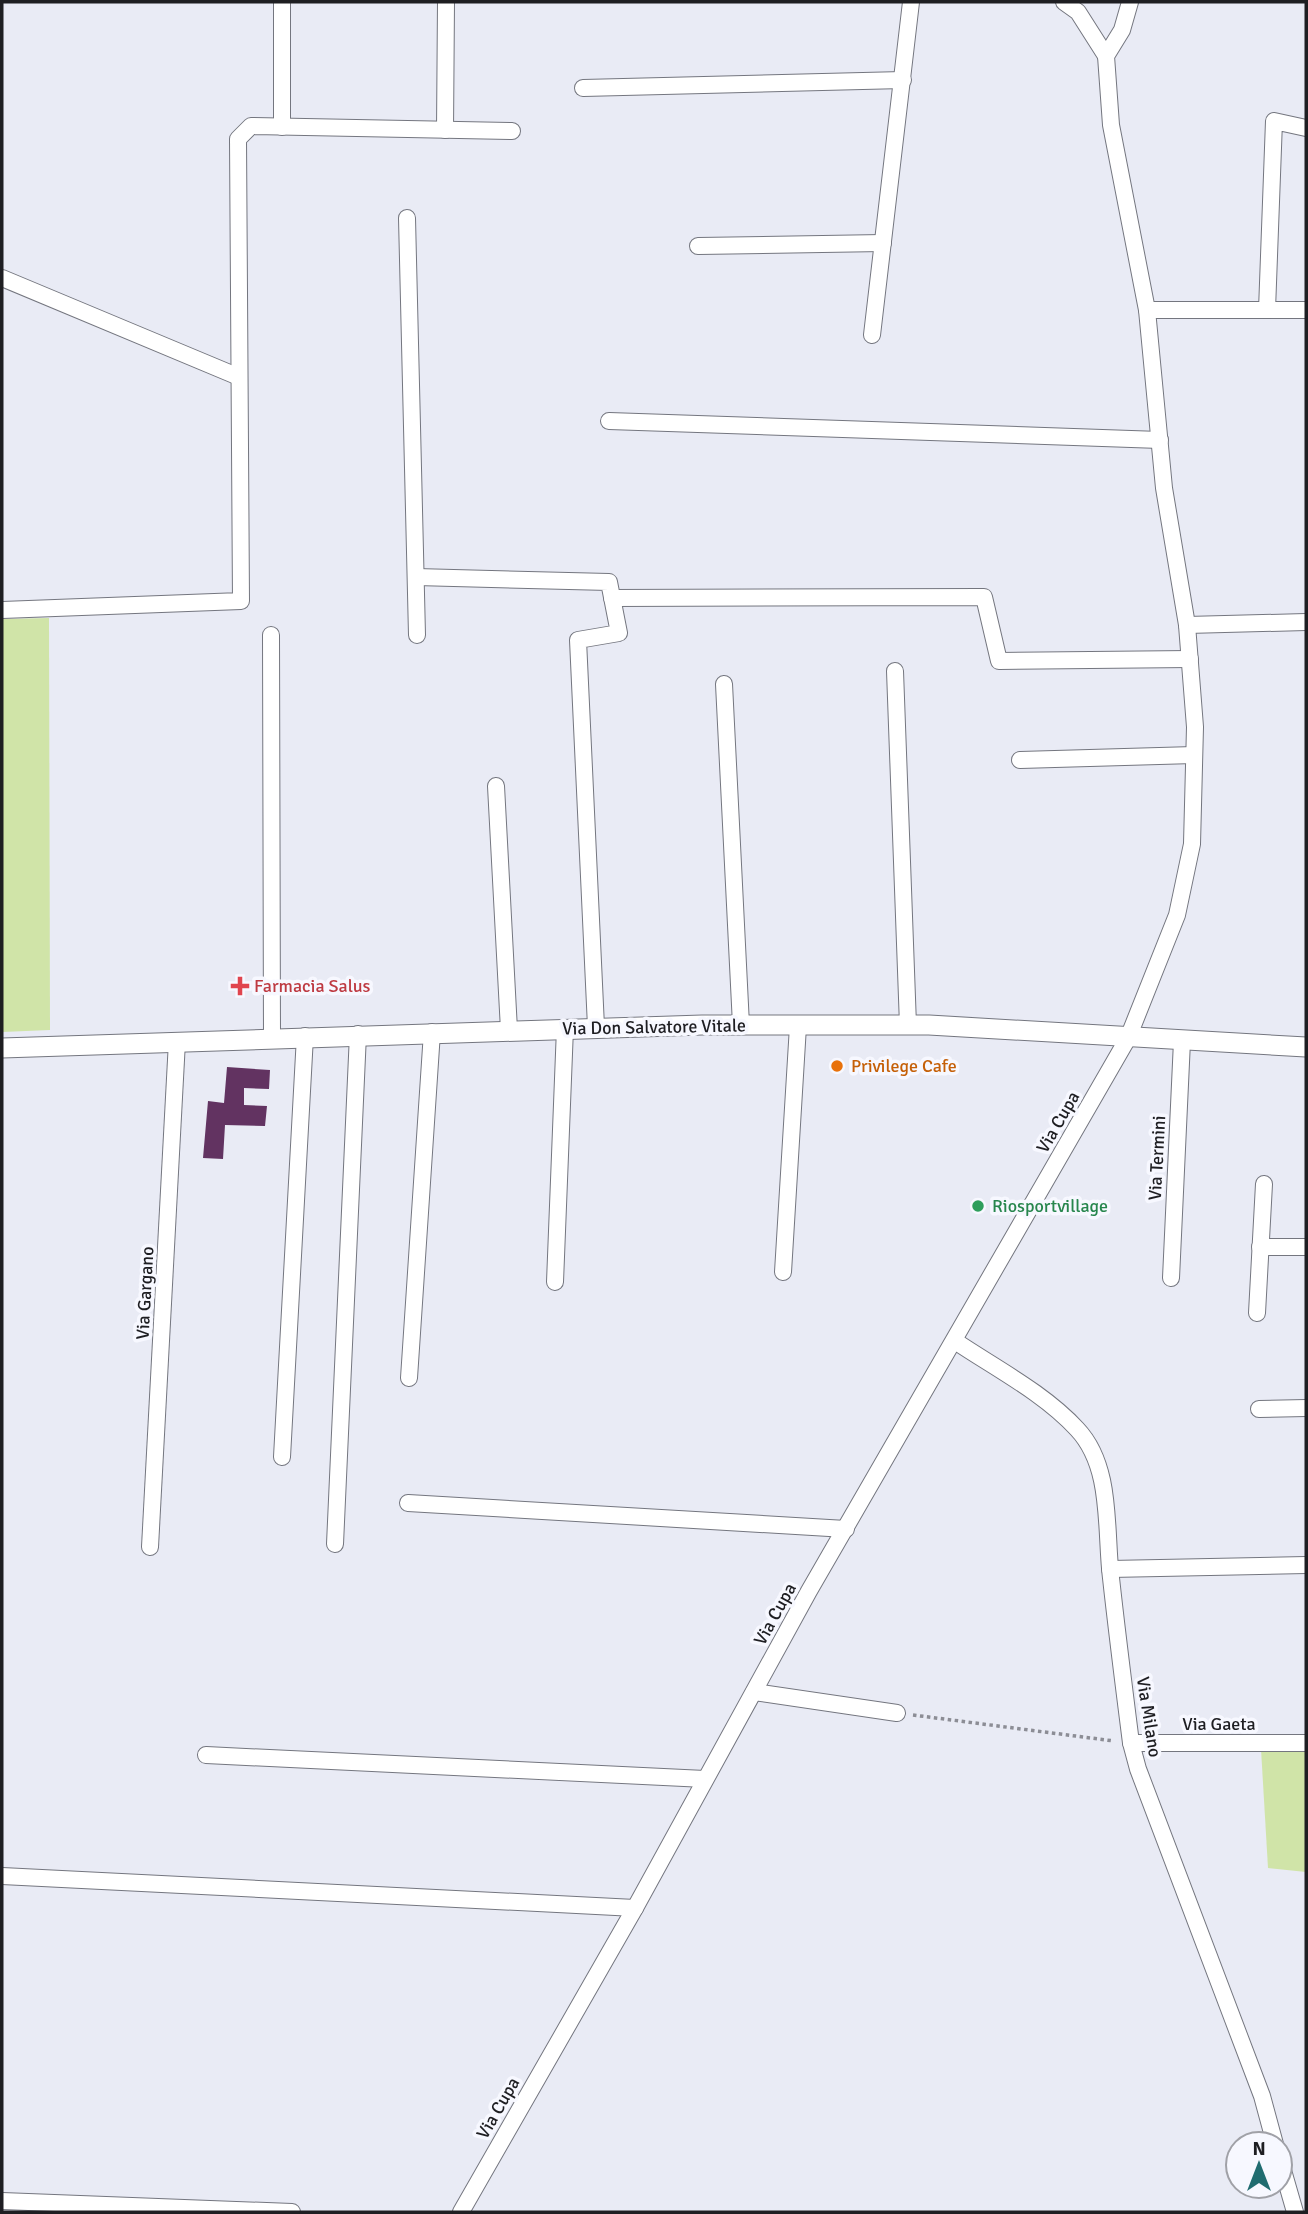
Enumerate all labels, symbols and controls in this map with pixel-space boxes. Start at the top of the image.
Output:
place label: Farmacia Salus [254,975,371,997]
marker: Farmacia Salus [232,978,248,994]
street label: Via Don Salvatore Vitale [562,1014,746,1040]
place label: Privilege Cafe [851,1055,957,1077]
marker: Privilege Cafe [829,1058,845,1074]
street label: Via Cupa [1032,1087,1084,1157]
street label: Via Termini [1144,1115,1170,1201]
place label: Riosportvillage [992,1195,1108,1217]
marker: Riosportvillage [970,1198,986,1214]
street label: Via Gargano [132,1246,158,1340]
street label: Via Cupa [749,1579,801,1649]
street label: Via Milano [1132,1675,1166,1759]
street label: Via Gaeta [1182,1713,1256,1735]
street label: Via Cupa [472,2073,524,2143]
north arrow [1224,2130,1294,2200]
text: N [1252,2137,1266,2161]

